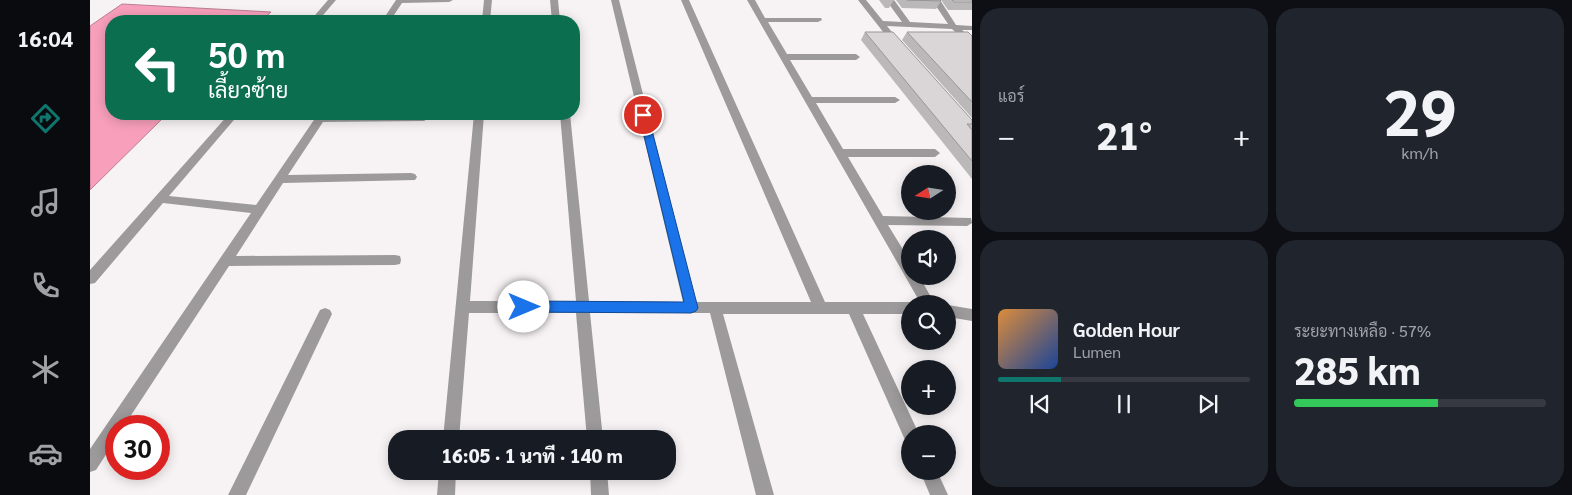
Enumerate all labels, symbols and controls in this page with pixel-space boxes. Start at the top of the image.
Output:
text: 16:04 [17,24,73,52]
text: 50 m [208,31,285,76]
icon: left [125,35,190,100]
text: 29 [1383,67,1457,151]
text: เลี้ยวซ้าย [208,75,288,103]
text: แอร์ [998,85,1024,106]
pin [622,94,664,136]
icon: directions [28,101,63,136]
icon: arrive [629,101,657,129]
text: 21° [1096,109,1152,159]
text: − [998,116,1015,152]
text: + [1233,116,1250,152]
text: km/h [1402,142,1438,163]
north arrow [901,165,956,220]
map controls [901,165,956,480]
icon: music [28,185,63,220]
button: sound [901,230,956,285]
icon: phone [28,268,63,303]
position arrow [497,280,549,332]
button: search [901,295,956,350]
text: Golden Hour [1073,317,1180,341]
text: ระยะทางเหลือ · 57% [1294,320,1431,341]
text: Lumen [1073,341,1121,362]
text: 285 km [1294,344,1421,394]
icon: climate [28,352,63,387]
button: + [901,360,956,415]
icon: previous [1026,390,1054,418]
icon: pause [1110,390,1138,418]
icon: next [1194,390,1222,418]
speed limit sign: 30 [105,415,170,480]
button: − [901,425,956,480]
icon: car [28,436,63,471]
text: 16:05 · 1 นาที · 140 m [441,443,623,467]

